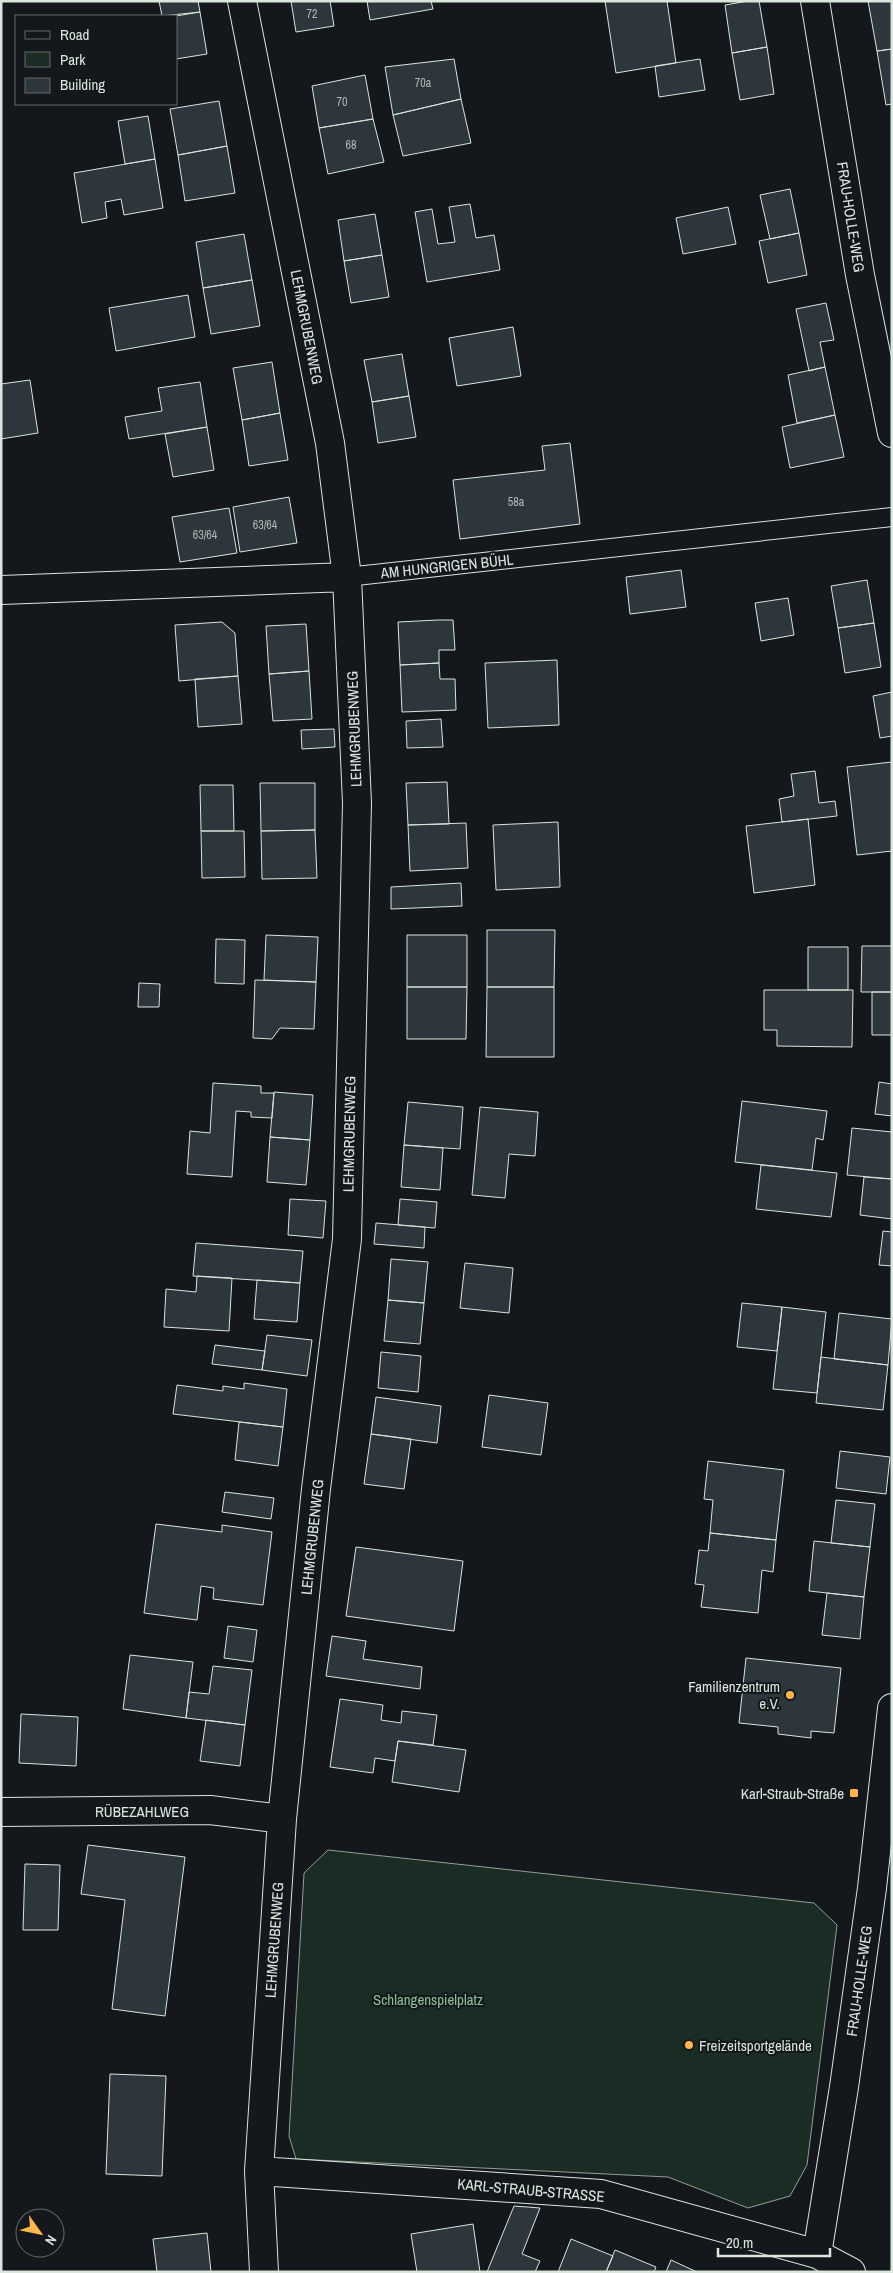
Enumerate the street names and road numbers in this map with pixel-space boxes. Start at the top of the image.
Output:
street label: FRAU-HOLLE-WEG [832,160,870,274]
street label: LEHMGRUBENWEG [286,268,328,386]
street label: AM HUNGRIGEN BÜHL [379,549,515,584]
street label: LEHMGRUBENWEG [341,671,367,787]
street label: LEHMGRUBENWEG [337,1076,361,1192]
street label: LEHMGRUBENWEG [295,1478,329,1596]
street label: RÜBEZAHLWEG [95,1801,189,1822]
street label: LEHMGRUBENWEG [259,1881,289,1999]
street label: FRAU-HOLLE-WEG [841,1924,877,2038]
street label: KARL-STRAUB-STRASSE [457,2173,605,2207]

